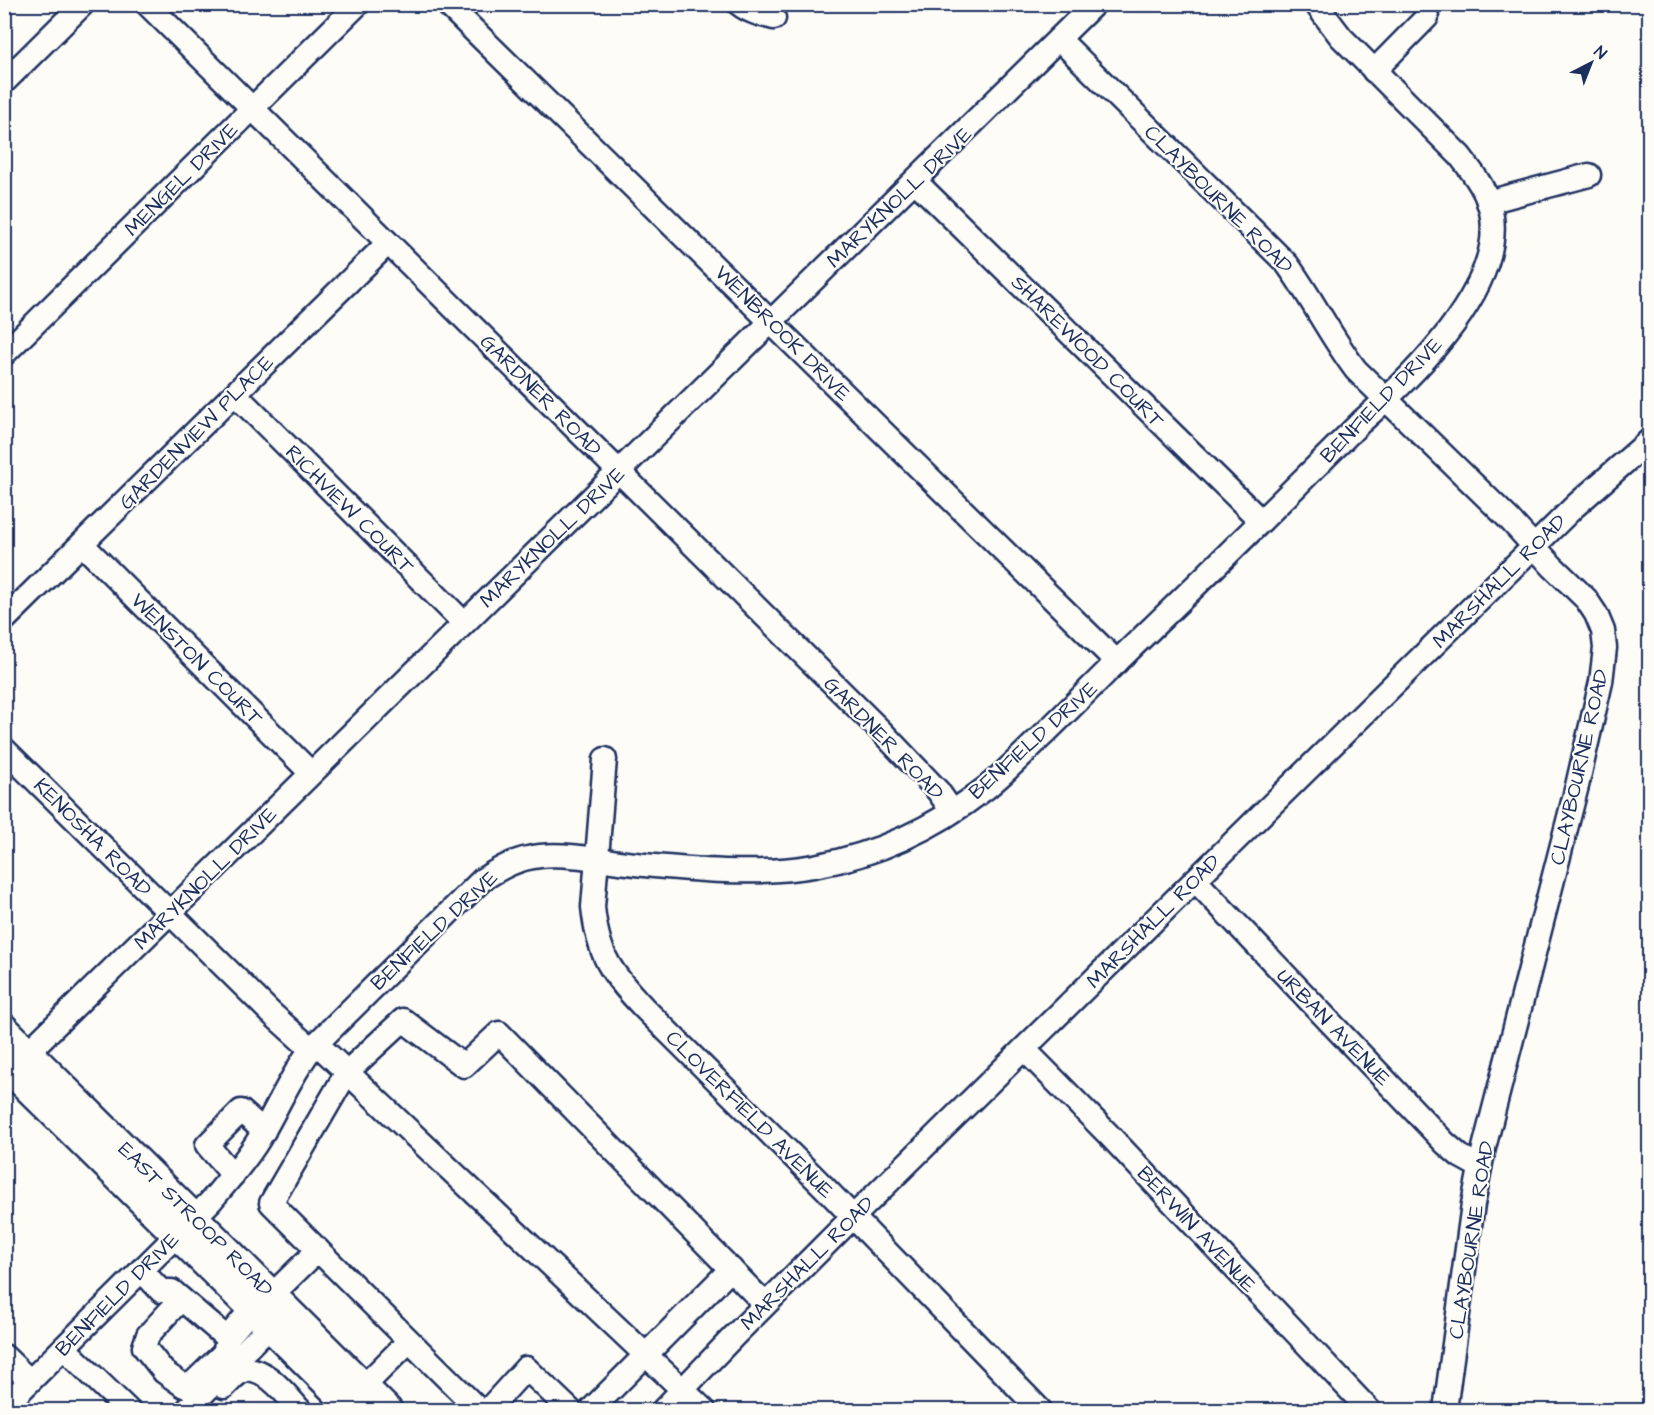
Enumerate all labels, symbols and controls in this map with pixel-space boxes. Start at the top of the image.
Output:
north arrow [1561,33,1621,93]
text: N [1589,41,1611,64]
street label: MENGEL DRIVE [118,116,245,243]
street label: CLAYBOURNE ROAD [1138,118,1300,281]
street label: MARYKNOLL DRIVE [820,120,979,274]
street label: WENBROOK DRIVE [708,259,858,408]
street label: SHAREWOOD COURT [1005,268,1171,435]
street label: GARDNER ROAD [473,328,608,463]
street label: BENFIELD DRIVE [1314,331,1449,470]
street label: GARDENVIEW PLACE [113,348,280,516]
street label: RICHVIEW COURT [279,438,421,581]
street label: MARYKNOLL DRIVE [473,460,632,614]
street label: MARSHALL ROAD [1426,508,1573,655]
street label: WENSTON COURT [124,587,270,733]
street label: CLAYBOURNE ROAD [1543,666,1616,868]
street label: GARDNER ROAD [817,670,950,807]
street label: BENFIELD DRIVE [962,674,1105,806]
street label: KENOSHA ROAD [27,772,159,903]
street label: MARYKNOLL DRIVE [127,800,284,956]
street label: MARSHALL ROAD [1080,848,1227,995]
street label: BENFIELD DRIVE [364,863,505,997]
street label: URBAN AVENUE [1270,962,1398,1093]
street label: CLOVERFIELD AVENUE [659,1024,841,1205]
street label: EAST STROOP ROAD [112,1135,280,1304]
street label: CLAYBOURNE ROAD [1442,1139,1502,1341]
street label: BERWIN AVENUE [1130,1160,1263,1299]
street label: MARSHALL ROAD [734,1190,881,1337]
street label: BENFIELD DRIVE [49,1226,186,1363]

